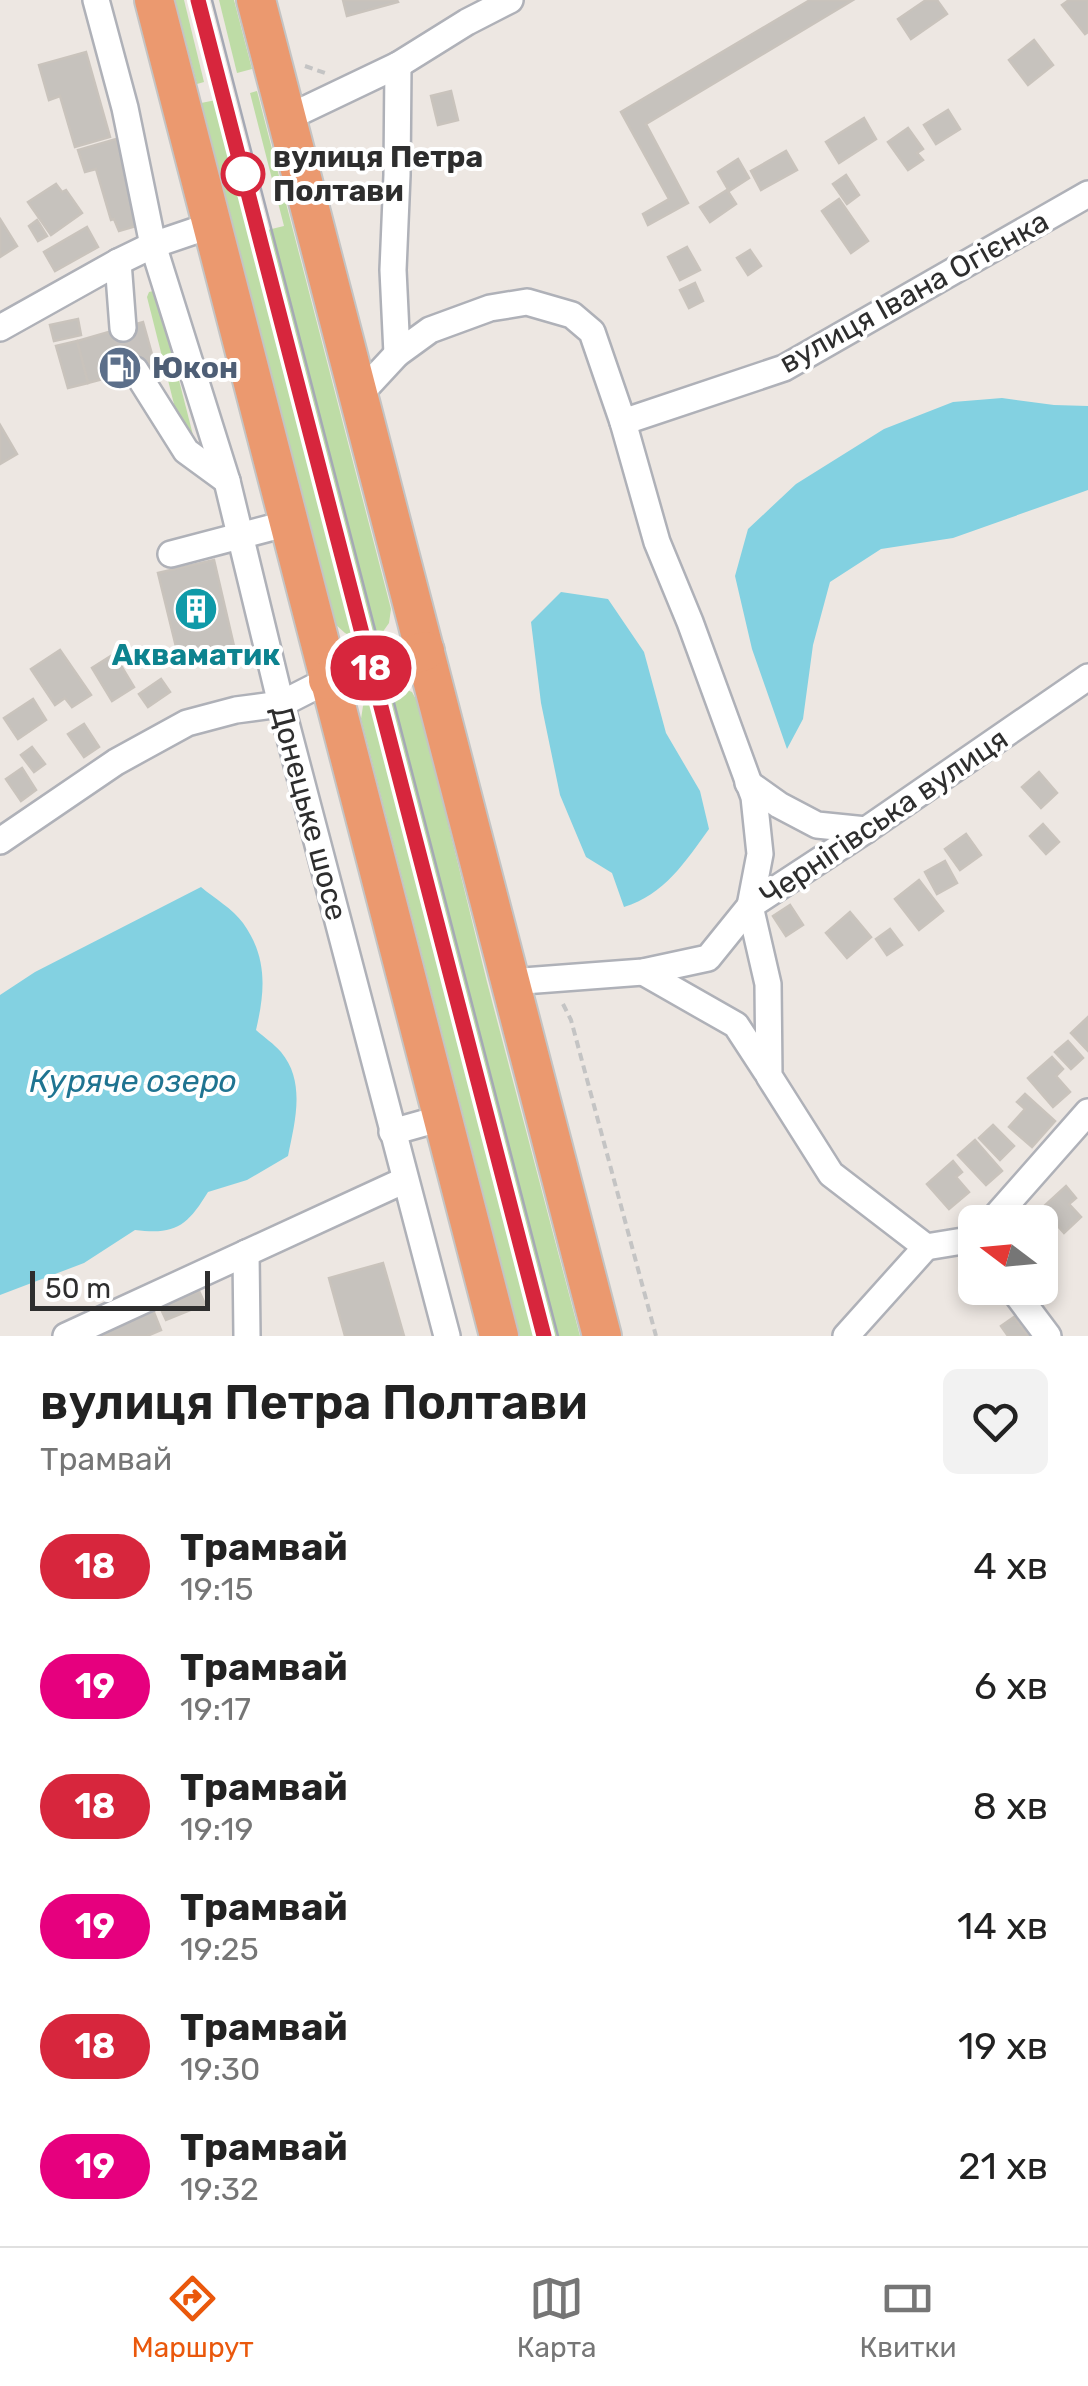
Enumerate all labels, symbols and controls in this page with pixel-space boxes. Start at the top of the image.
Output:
place label: вулиця Петра Полтави [273,139,483,209]
marker: вулиця Петра Полтави [222,153,264,195]
street label: вулиця Івана Огієнка [773,203,1055,381]
fuel station icon: Юкон [97,345,143,391]
place label: Юкон [152,350,238,386]
building icon: Акваматик [173,586,219,632]
line badge: 18 [326,636,416,700]
place label: Акваматик [112,637,280,673]
text: 18 [350,647,392,689]
street label: Донецьке шосе [263,702,355,924]
street label: Чернігівська вулиця [753,721,1015,913]
water label: Куряче озеро [29,1062,237,1100]
north arrow [958,1205,1058,1305]
map controls [958,1205,1058,1305]
scale bar [30,1266,210,1310]
text: 50 m [45,1272,111,1305]
button: heart [943,1369,1048,1474]
text: вулиця Петра Полтави [40,1374,588,1431]
text: Трамвай [40,1440,172,1478]
text: Трамвай [180,1524,348,1570]
text: 4 хв [973,1543,1048,1589]
text: 18 [74,1545,116,1587]
text: 19:15 [180,1570,254,1608]
text: Трамвай [180,1644,348,1690]
text: 6 хв [974,1663,1048,1709]
text: 19 [75,1665,115,1707]
text: 19:17 [180,1690,251,1728]
text: Трамвай [180,1764,348,1810]
text: 8 хв [973,1783,1048,1829]
text: 18 [74,1785,116,1827]
text: 19:19 [180,1810,254,1848]
text: Трамвай [180,1884,348,1930]
text: 14 хв [957,1903,1048,1949]
text: 19 [75,1905,115,1947]
text: 19:25 [180,1930,259,1968]
text: Трамвай [180,2004,348,2050]
text: 19 хв [958,2023,1048,2069]
text: 18 [74,2025,116,2067]
text: 19:30 [180,2050,260,2088]
text: Трамвай [180,2124,348,2170]
text: 21 хв [958,2143,1048,2189]
text: 19 [75,2145,115,2187]
text: 19:32 [180,2170,259,2208]
tab: Маршрут [131,2271,254,2364]
tab: Карта [517,2271,597,2364]
tab: Квитки [859,2271,957,2364]

